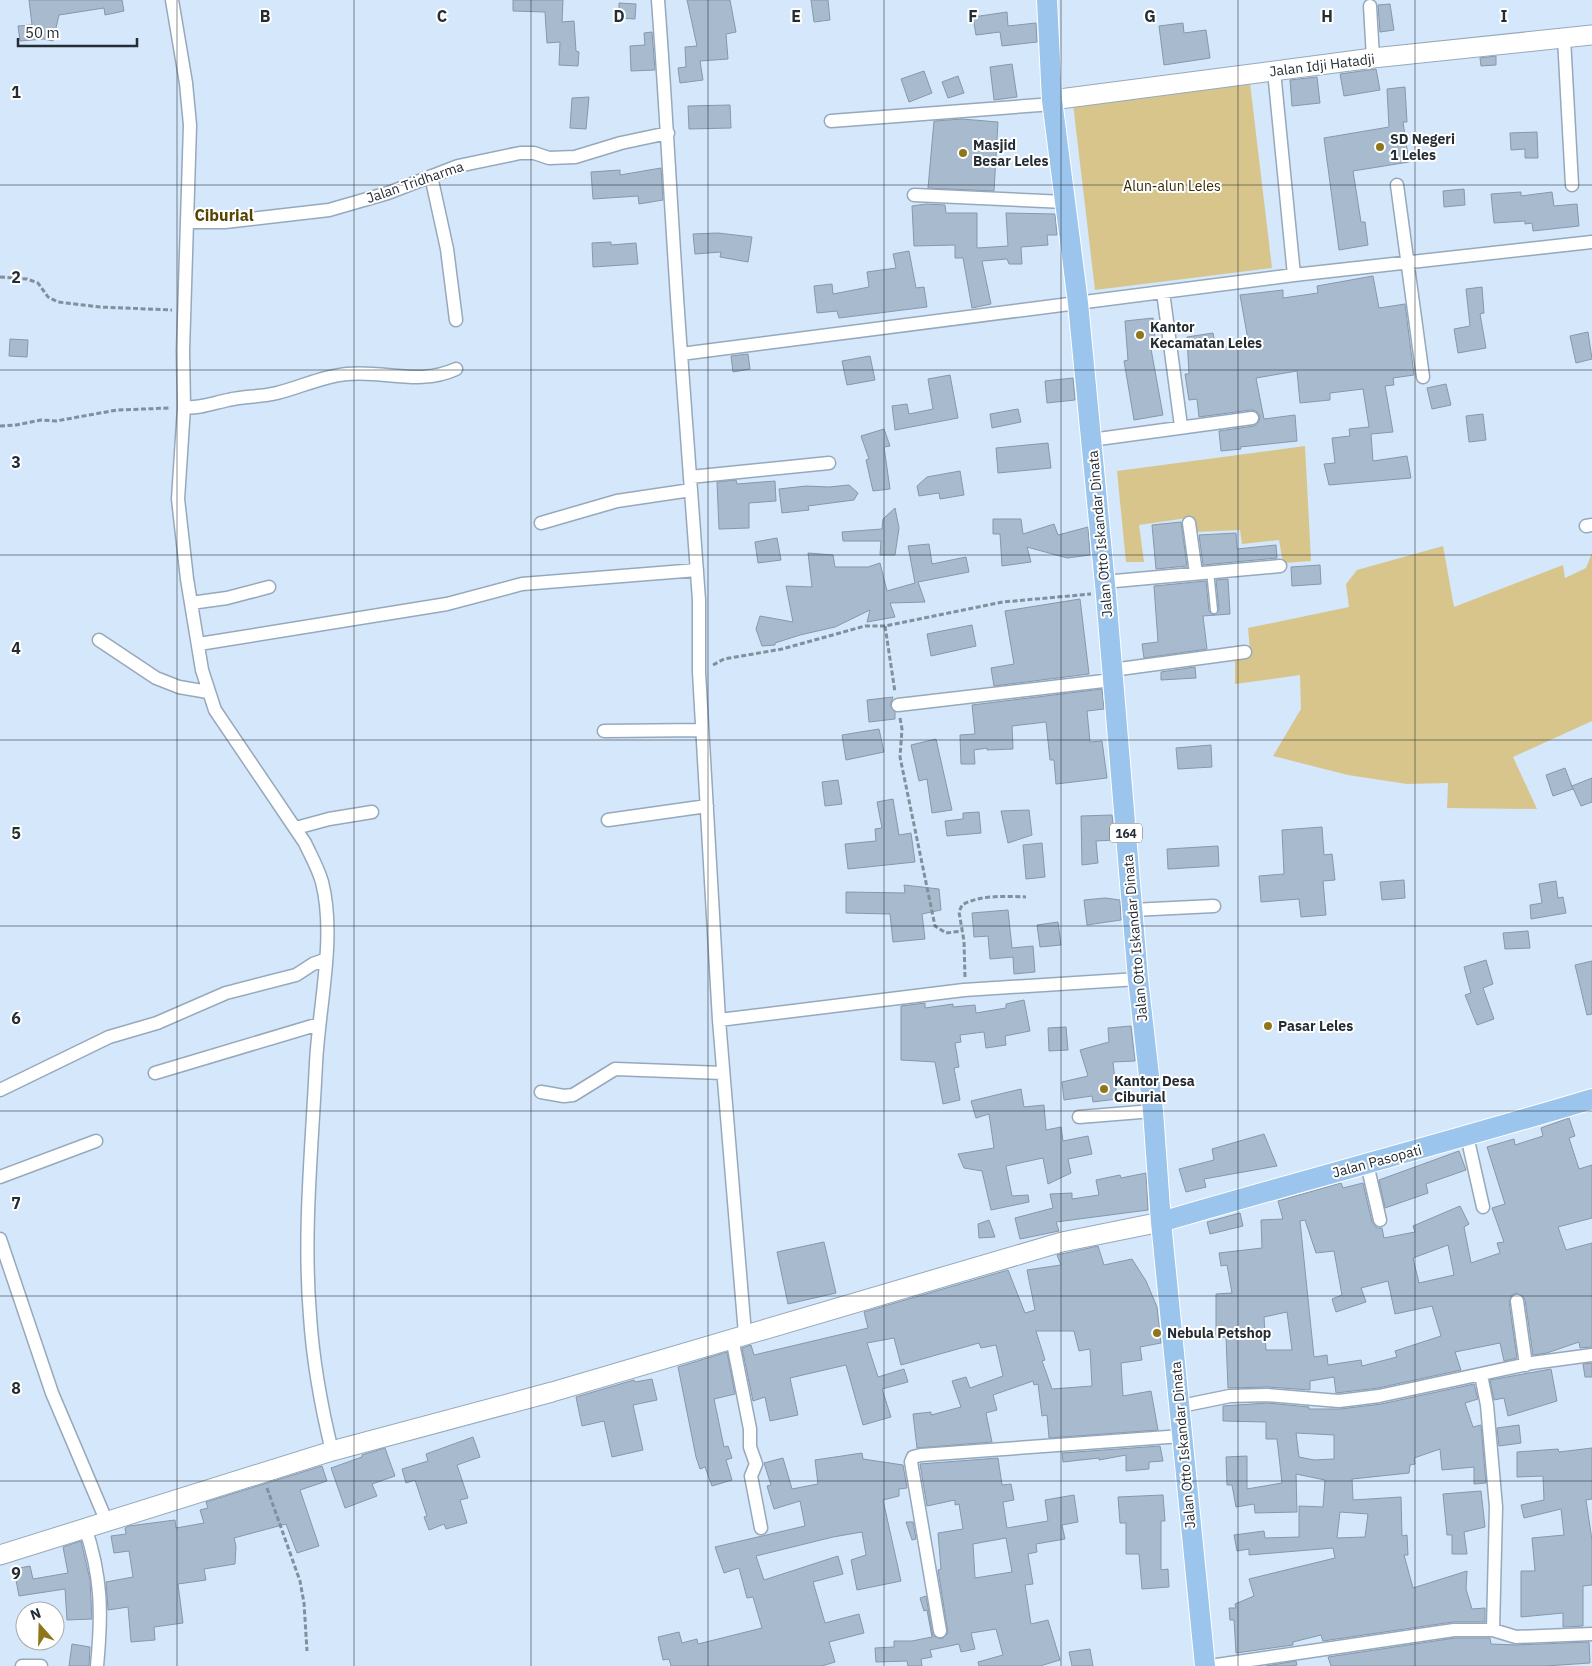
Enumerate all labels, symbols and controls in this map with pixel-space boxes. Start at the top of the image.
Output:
text: B [260,6,271,26]
text: C [437,6,447,26]
text: D [613,6,625,26]
text: E [791,6,801,26]
text: F [968,6,978,26]
text: G [1144,6,1156,26]
text: H [1321,6,1333,26]
text: I [1501,6,1508,26]
scale bar [18,15,136,47]
text: 50 m [25,23,60,42]
street label: Jalan Idji Hatadji [1268,50,1376,80]
text: 1 [11,82,21,102]
place label: SD Negeri 1 Leles [1390,130,1455,164]
place label: Masjid Besar Leles [973,136,1049,170]
marker: SD Negeri 1 Leles [1374,141,1386,153]
marker: Masjid Besar Leles [957,147,969,159]
street label: Jalan Tridharma [364,157,466,207]
park label: Alun-alun Leles [1123,177,1221,195]
district label: Ciburial [194,205,254,225]
text: 2 [11,267,21,287]
place label: Kantor Kecamatan Leles [1150,318,1262,352]
marker: Kantor Kecamatan Leles [1134,329,1146,341]
street label: Jalan Otto Iskandar Dinata [1084,449,1116,618]
text: 3 [11,452,21,472]
text: 4 [11,638,21,658]
text: 5 [11,823,21,843]
road number: 164 [1110,824,1142,842]
street label: Jalan Otto Iskandar Dinata [1119,853,1151,1022]
text: 6 [11,1008,21,1028]
place label: Pasar Leles [1278,1017,1353,1035]
marker: Pasar Leles [1262,1020,1274,1032]
place label: Kantor Desa Ciburial [1114,1072,1195,1106]
marker: Kantor Desa Ciburial [1098,1083,1110,1095]
street label: Jalan Pasopati [1330,1140,1424,1182]
text: 7 [11,1193,21,1213]
place label: Nebula Petshop [1167,1324,1271,1342]
marker: Nebula Petshop [1151,1327,1163,1339]
street label: Jalan Otto Iskandar Dinata [1167,1360,1199,1529]
text: 8 [11,1378,21,1398]
text: 9 [11,1563,21,1583]
north arrow [15,1601,65,1651]
text: N [28,1604,43,1624]

